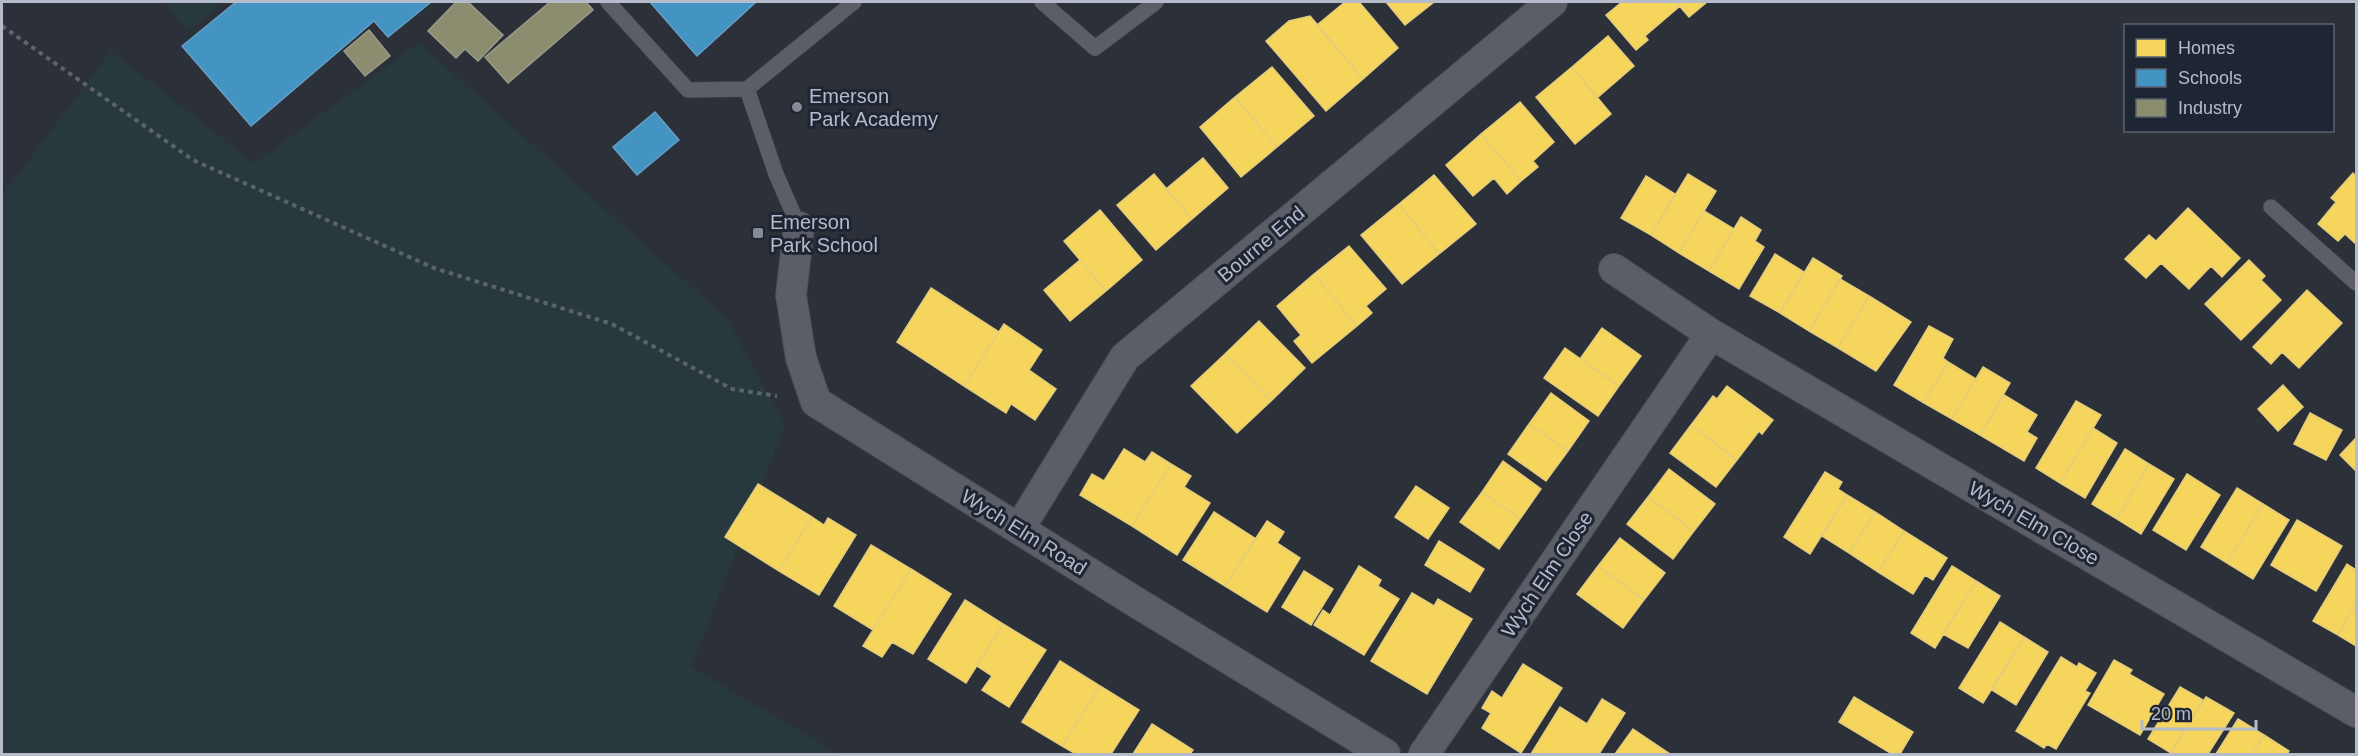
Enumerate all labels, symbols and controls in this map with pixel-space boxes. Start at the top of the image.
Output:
legend [2124,24,2334,132]
text: Homes [2178,38,2235,58]
text: Schools [2178,68,2242,88]
place label: Emerson Park Academy [809,85,938,130]
text: Industry [2178,98,2242,118]
marker: Emerson Park Academy [790,100,804,114]
street label: Bourne End [1213,202,1309,286]
place label: Emerson Park School [770,211,878,256]
marker: Emerson Park School [751,226,765,240]
street label: Wych Elm Close [1965,477,2103,569]
street label: Wych Elm Road [957,485,1091,579]
street label: Wych Elm Close [1497,507,1597,641]
scale bar [2142,693,2256,731]
text: 20 m [2151,704,2191,724]

